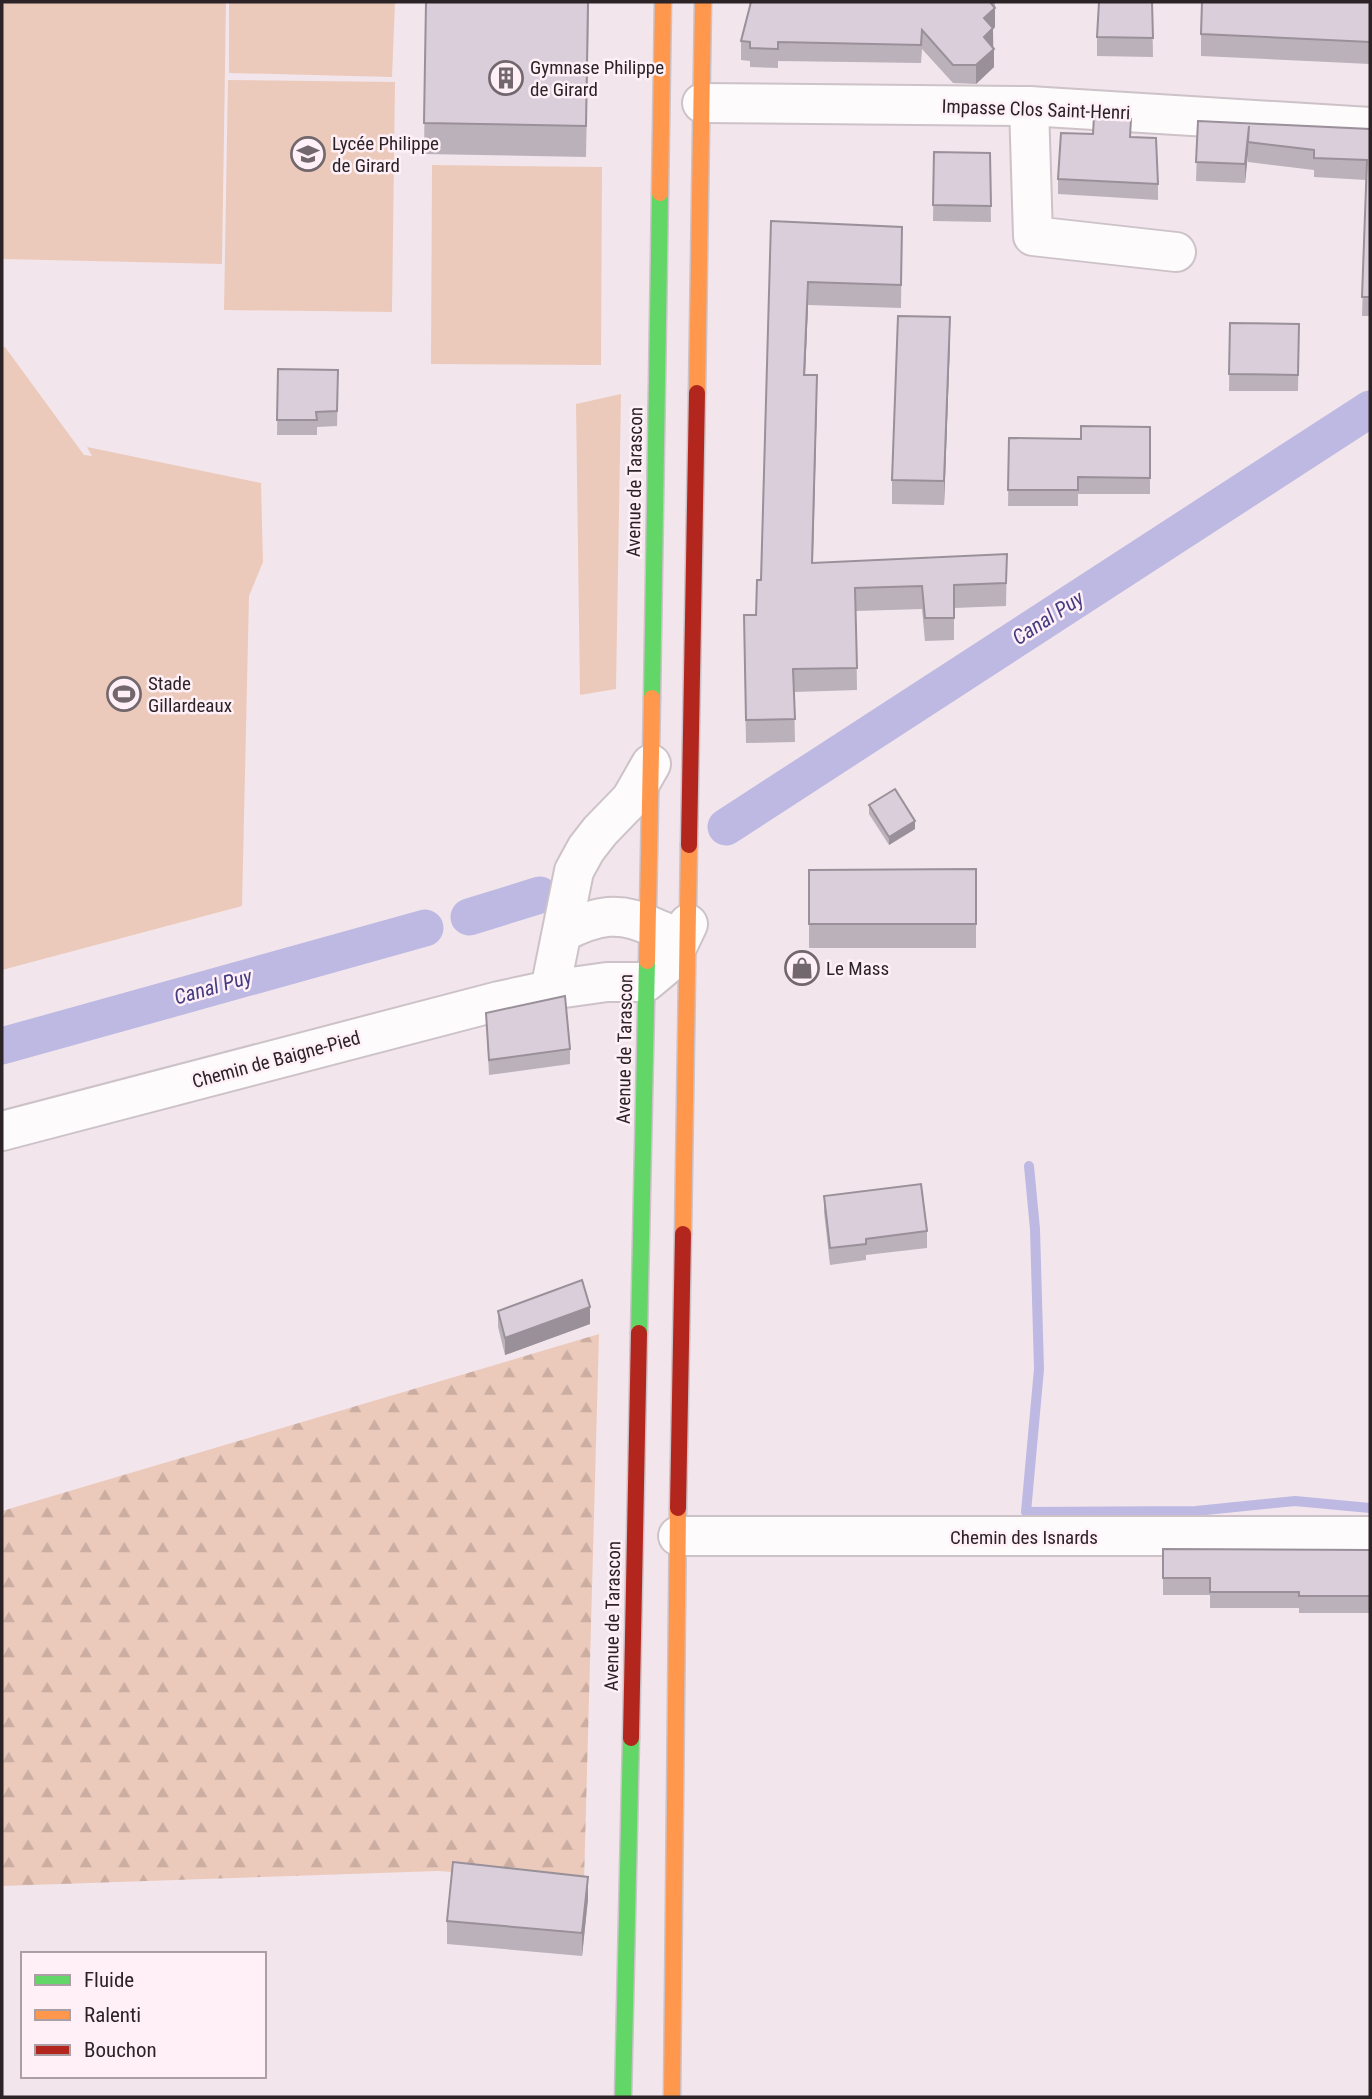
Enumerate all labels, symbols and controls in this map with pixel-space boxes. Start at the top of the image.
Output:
place label: Gymnase Philippe de Girard [530,56,664,101]
building icon: Gymnase Philippe de Girard [487,59,525,97]
street label: Impasse Clos Saint-Henri [941,95,1131,124]
place label: Lycée Philippe de Girard [332,132,439,177]
school or university icon: Lycée Philippe de Girard [289,135,327,173]
street label: Avenue de Tarascon [622,407,647,557]
water label: Canal Puy [1008,586,1089,650]
place label: Stade Gillardeaux [148,672,232,717]
sports icon: Stade Gillardeaux [105,675,143,713]
shop icon: Le Mass [783,949,821,987]
place label: Le Mass [826,957,889,980]
water label: Canal Puy [171,964,255,1010]
street label: Avenue de Tarascon [612,974,637,1124]
street label: Chemin de Baigne-Pied [190,1026,363,1093]
street label: Chemin des Isnards [950,1526,1098,1549]
street label: Avenue de Tarascon [600,1541,625,1691]
legend [21,1952,266,2078]
text: Fluide [84,1968,134,1992]
text: Ralenti [84,2003,141,2027]
text: Bouchon [84,2038,157,2062]

